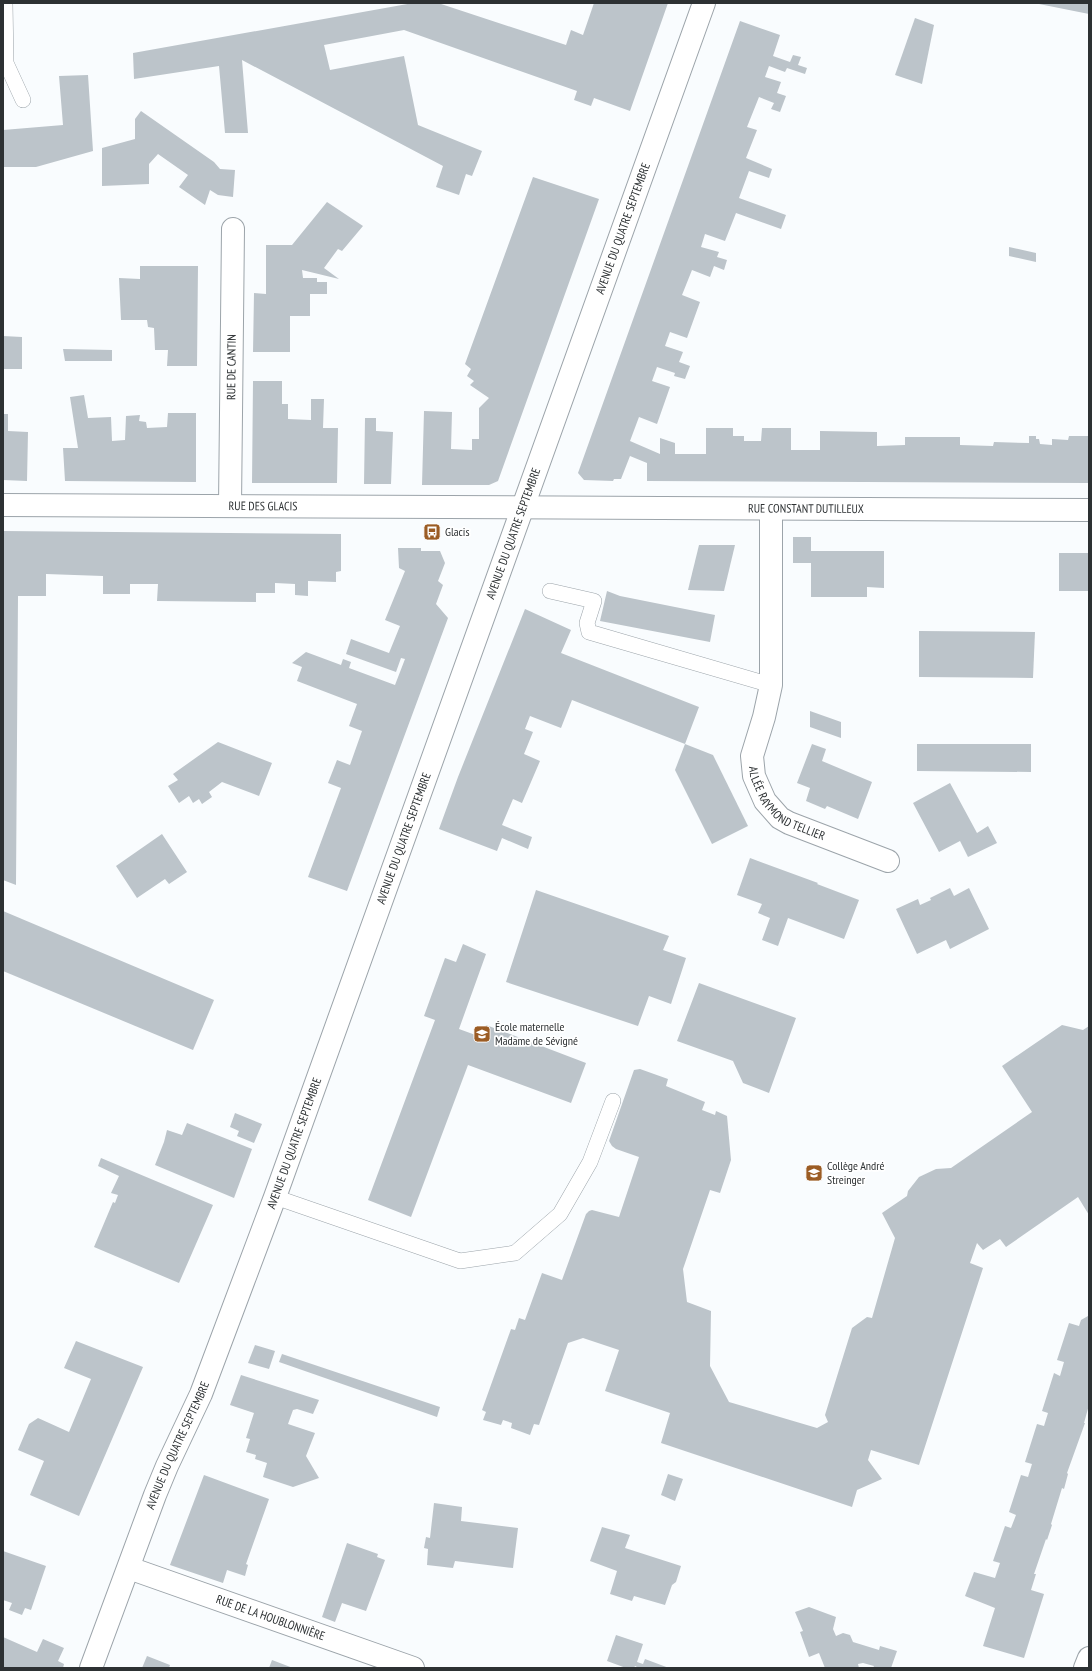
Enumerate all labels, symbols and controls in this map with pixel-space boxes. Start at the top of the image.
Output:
street label: AVENUE DU QUATRE SEPTEMBRE [592,161,653,296]
street label: RUE DE CANTIN [223,334,239,400]
street label: AVENUE DU QUATRE SEPTEMBRE [482,466,543,601]
street label: RUE DES GLACIS [229,498,297,513]
street label: RUE CONSTANT DUTILLEUX [748,500,864,516]
bus stop icon: Glacis [422,522,442,542]
place label: Glacis [445,524,469,539]
street label: ALLÉE RAYMOND TELLIER [746,766,828,843]
street label: AVENUE DU QUATRE SEPTEMBRE [373,770,434,906]
place label: École maternelle Madame de Sévigné [495,1019,578,1048]
school or university icon: École maternelle Madame de Sévigné [472,1024,492,1044]
street label: AVENUE DU QUATRE SEPTEMBRE [263,1075,324,1211]
place label: Collège André Streinger [827,1158,885,1187]
school or university icon: Collège André Streinger [804,1163,824,1183]
street label: AVENUE DU QUATRE SEPTEMBRE [142,1379,212,1511]
street label: RUE DE LA HOUBLONNIÈRE [214,1591,327,1643]

